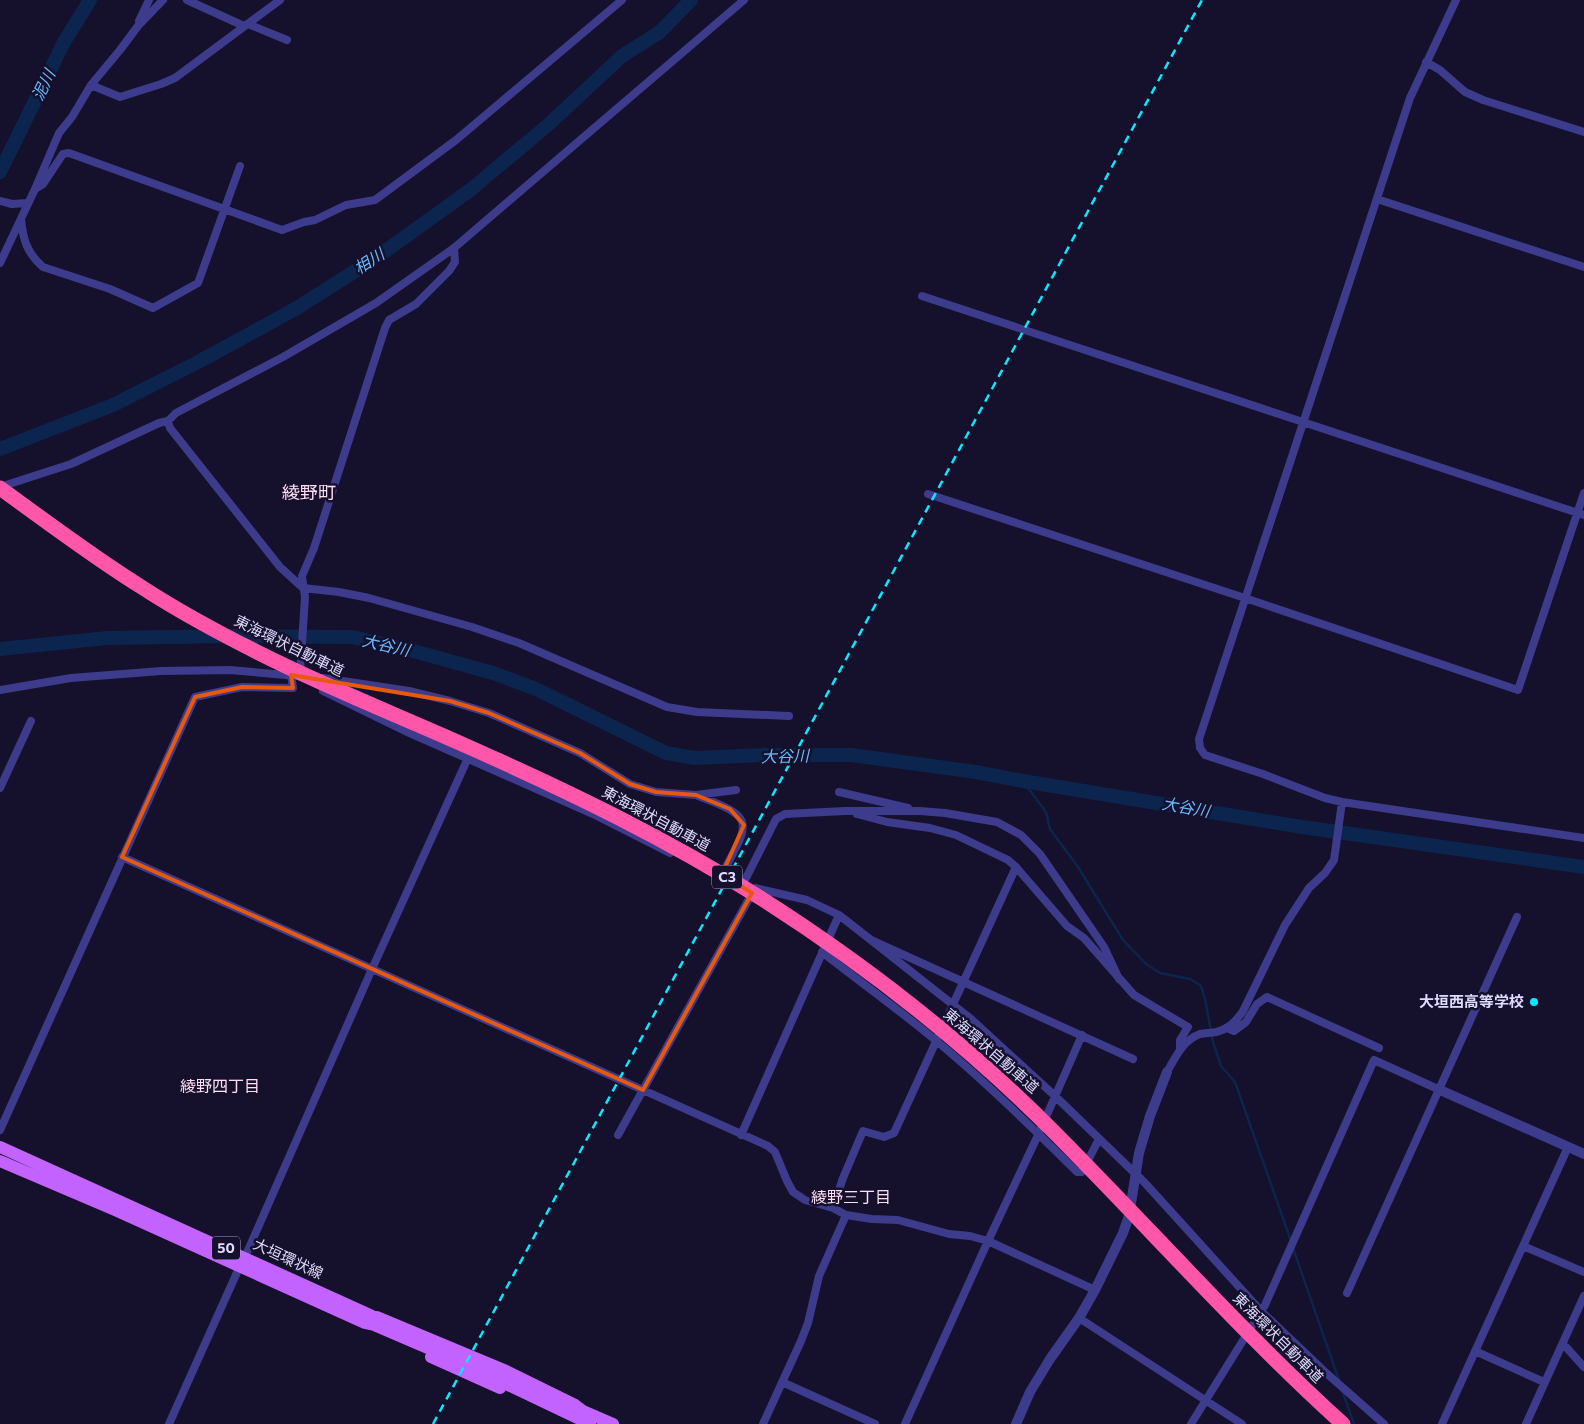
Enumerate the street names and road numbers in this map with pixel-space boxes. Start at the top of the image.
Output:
street label: 東海環状自動車道 [232,611,347,679]
street label: 東海環状自動車道 [599,782,714,854]
road number: C3 [712,866,742,889]
street label: 東海環状自動車道 [940,1004,1043,1096]
street label: 大垣環状線 [251,1234,326,1282]
road number: 50 [212,1236,240,1260]
street label: 東海環状自動車道 [1230,1288,1328,1386]

